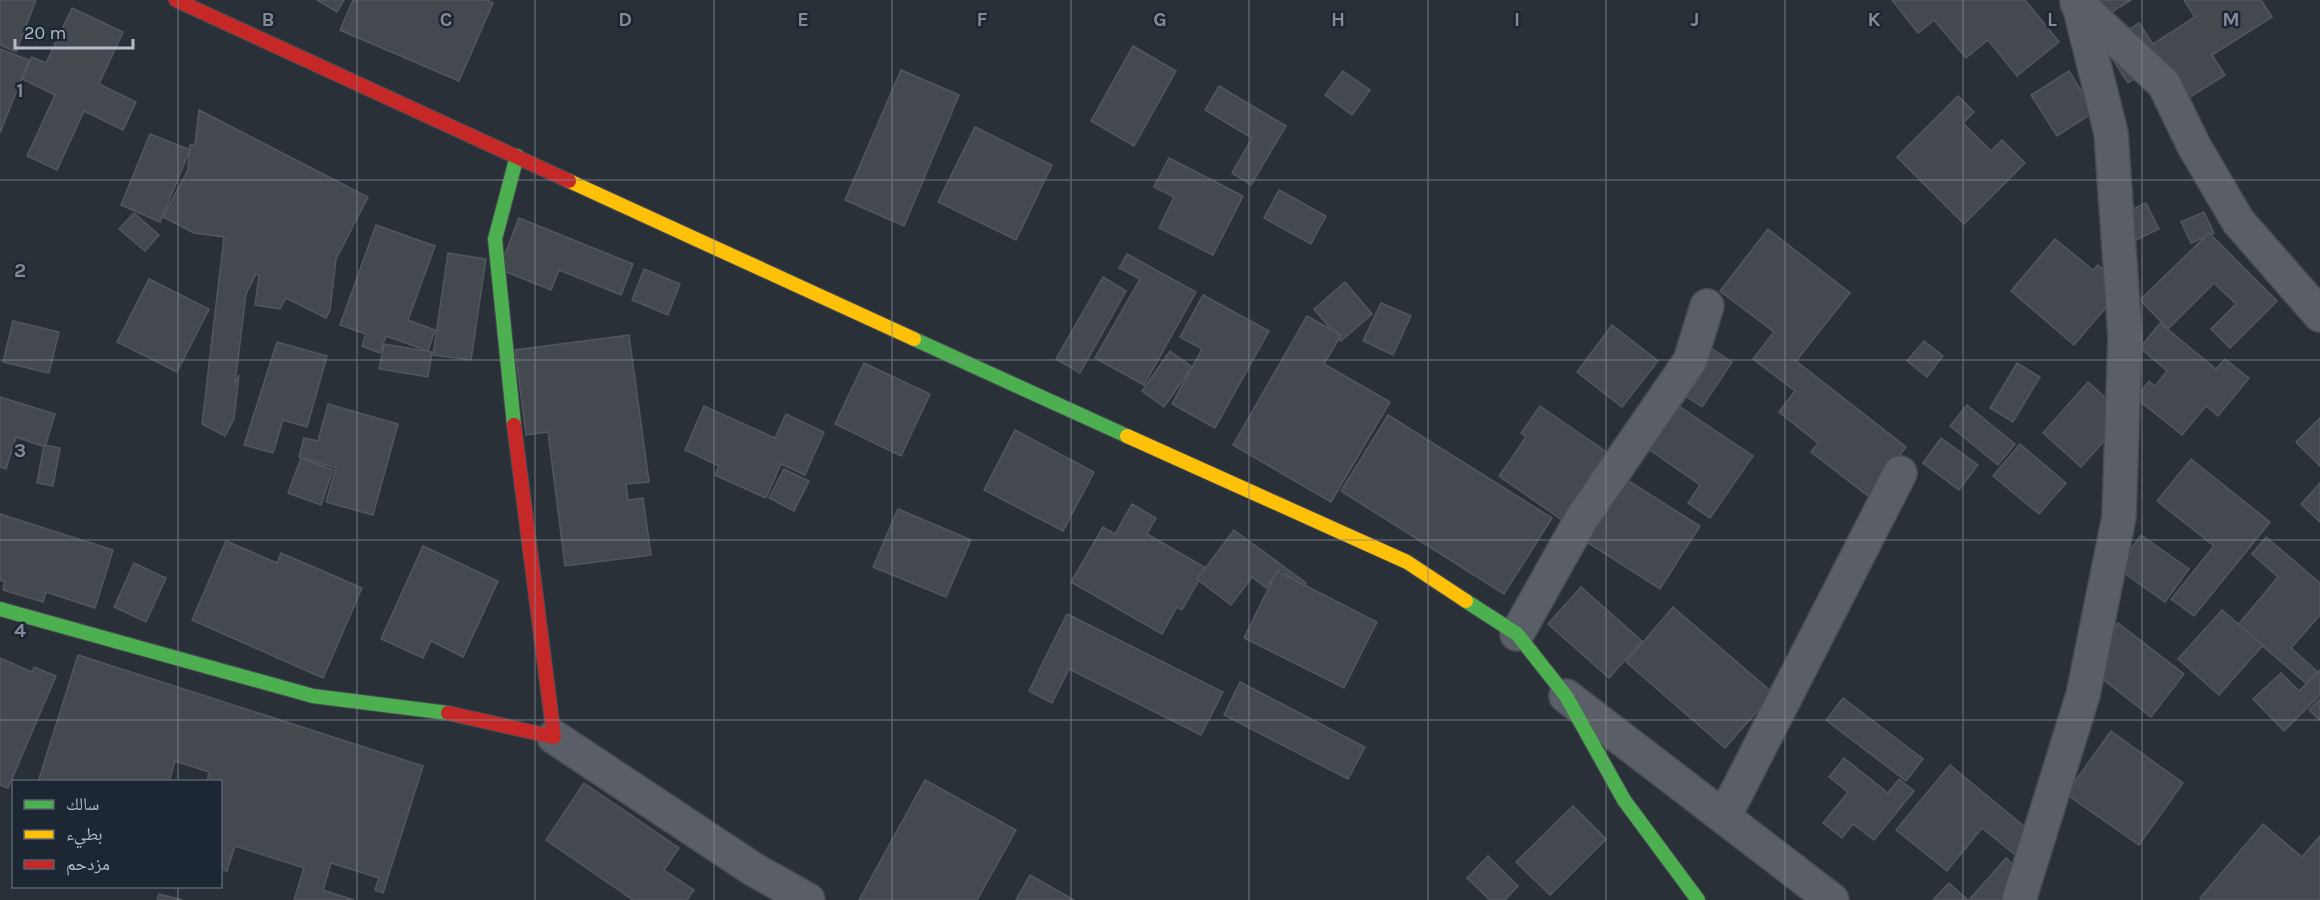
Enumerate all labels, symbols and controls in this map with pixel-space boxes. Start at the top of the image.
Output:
text: B [262,8,274,31]
text: C [440,8,452,31]
text: D [618,8,632,31]
text: E [797,8,809,31]
text: F [977,8,988,31]
text: G [1153,8,1167,31]
text: H [1331,8,1345,31]
text: I [1514,8,1520,31]
text: J [1691,8,1699,31]
text: K [1867,8,1881,31]
text: L [2047,8,2057,31]
text: M [2222,8,2240,31]
scale bar [15,12,134,50]
text: 20 m [24,22,66,44]
text: 1 [16,79,24,102]
text: 2 [14,259,26,282]
text: 3 [14,439,26,462]
text: 4 [14,619,26,642]
legend [12,780,222,888]
text: سالك [66,793,99,815]
text: بطيء [66,823,103,849]
text: مزدحم [66,853,110,876]

